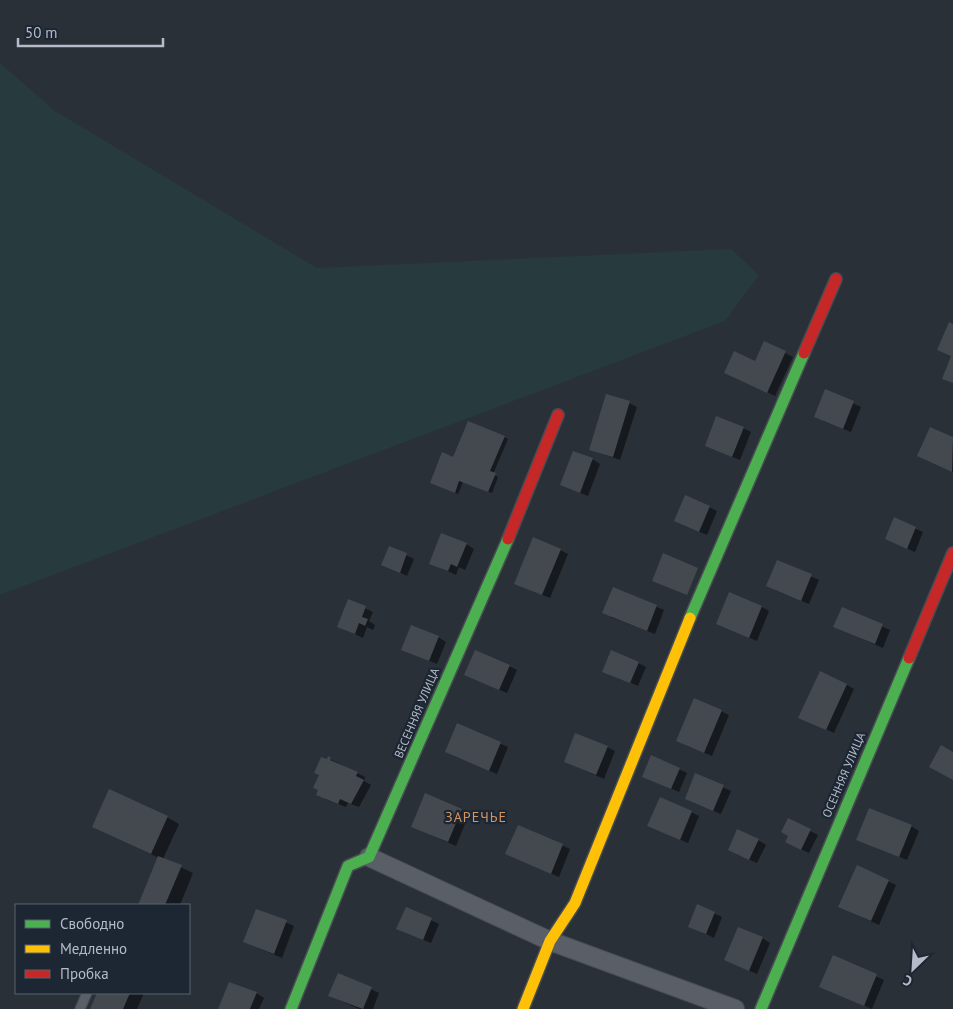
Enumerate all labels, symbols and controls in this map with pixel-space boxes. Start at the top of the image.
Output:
scale bar [18,15,162,47]
text: 50 m [25,23,58,42]
street label: ВЕСЕННЯЯ УЛИЦА [391,665,442,760]
street label: ОСЕННЯЯ УЛИЦА [819,730,868,820]
district label: ЗАРЕЧЬЕ [445,808,507,826]
legend [15,904,190,994]
text: Свободно [60,914,124,933]
text: Медленно [60,939,127,958]
north arrow [888,944,938,994]
text: Пробка [60,964,109,983]
text: С [900,971,915,991]

